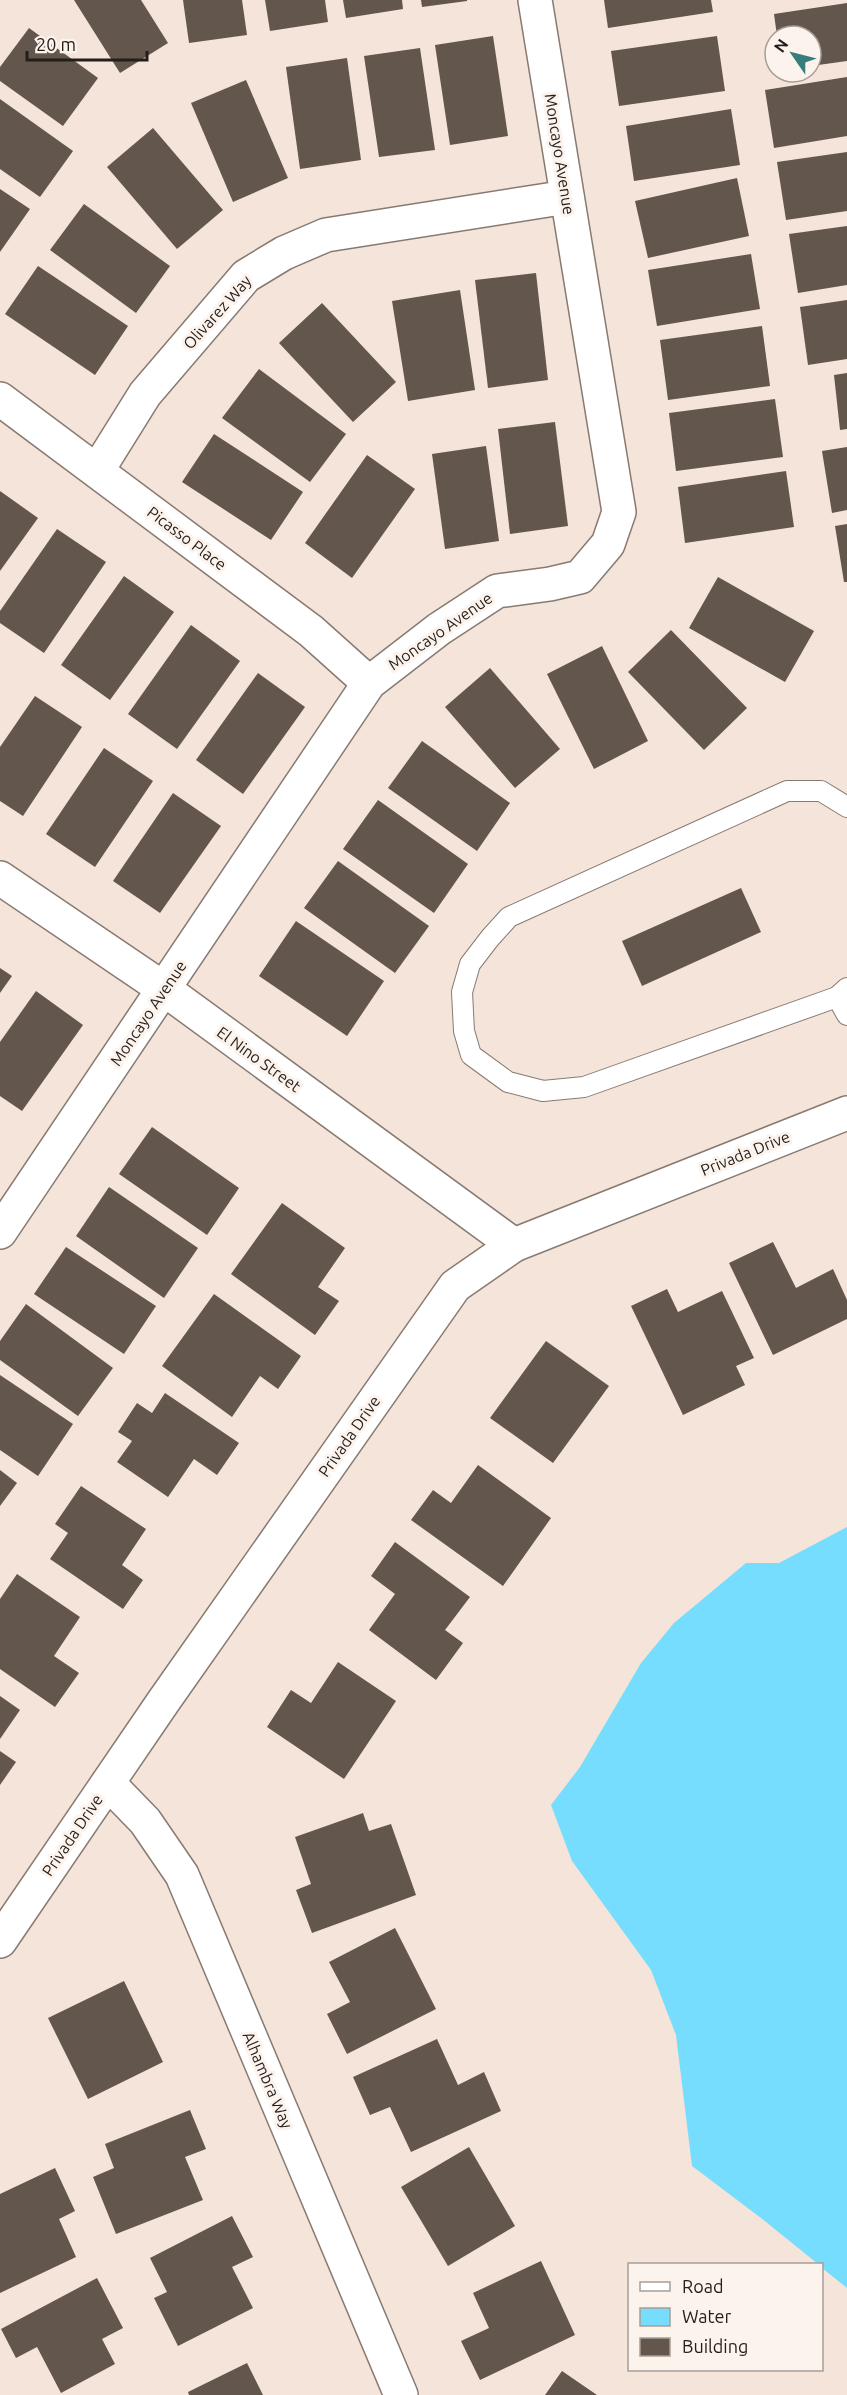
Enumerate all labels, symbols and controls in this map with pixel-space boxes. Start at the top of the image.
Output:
scale bar [27,24,147,62]
north arrow [763,24,823,84]
text: 20 m [36,34,76,54]
text: N [770,35,792,55]
street label: Moncayo Avenue [542,92,578,216]
street label: Olivarez Way [179,271,255,353]
street label: Picasso Place [144,502,230,574]
street label: Moncayo Avenue [385,588,495,674]
street label: Moncayo Avenue [106,957,190,1069]
street label: El Nino Street [214,1023,305,1096]
street label: Privada Drive [698,1127,792,1179]
street label: Privada Drive [315,1392,383,1480]
street label: Privada Drive [38,1791,106,1879]
street label: Alhambra Way [240,2029,297,2131]
legend [628,2263,823,2371]
text: Road [682,2276,724,2296]
text: Water [682,2306,732,2326]
text: Building [682,2336,748,2356]

